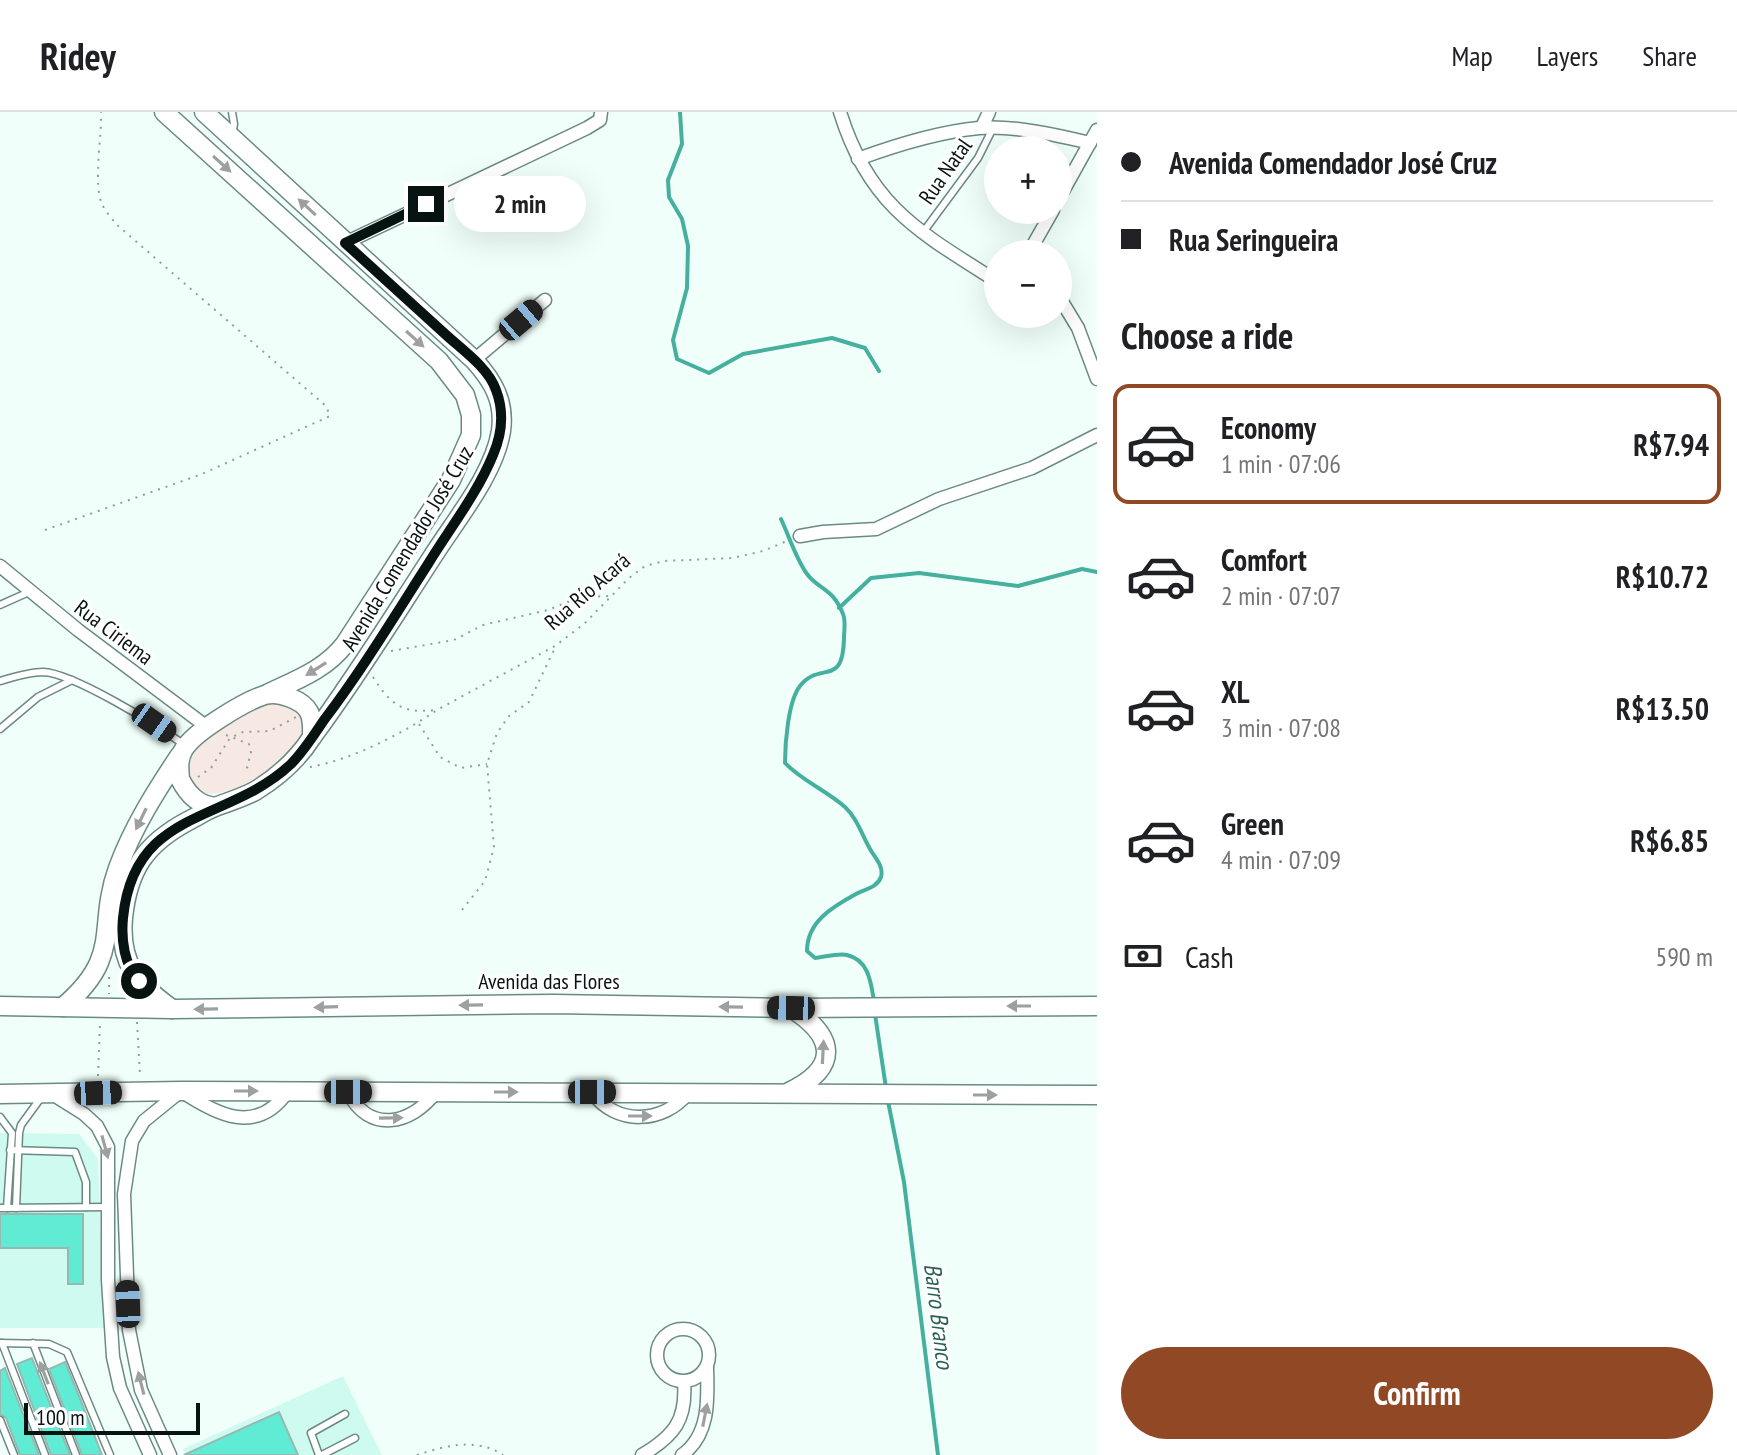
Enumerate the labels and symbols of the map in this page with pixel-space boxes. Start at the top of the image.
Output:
street label: Rua Natal [912,132,978,209]
one-way arrow [212,155,231,173]
callout: 2 min [454,176,586,232]
route end [408,186,444,222]
one-way arrow [298,199,317,217]
car [495,295,547,345]
one-way arrow [405,330,424,348]
street label: Avenida Comendador José Cruz [335,440,479,656]
street label: Rua Río Acará [539,546,635,636]
street label: Rua Ciriema [69,593,159,671]
one-way arrow [305,662,327,676]
car [127,699,181,747]
one-way arrow [134,807,148,830]
route start [121,963,157,999]
street label: Avenida das Flores [478,967,620,995]
car [767,996,815,1020]
one-way arrow [458,998,483,1011]
one-way arrow [718,1000,743,1013]
one-way arrow [1006,1000,1031,1012]
one-way arrow [313,1001,338,1014]
one-way arrow [193,1003,218,1015]
one-way arrow [817,1039,830,1064]
car [74,1080,122,1106]
car [324,1080,372,1104]
car [568,1080,616,1104]
one-way arrow [234,1085,259,1097]
one-way arrow [494,1086,519,1098]
one-way arrow [973,1089,998,1101]
one-way arrow [628,1109,653,1122]
one-way arrow [379,1112,404,1124]
one-way arrow [100,1134,112,1159]
water label: Barro Branco [917,1261,961,1372]
car [115,1280,141,1328]
one-way arrow [37,1361,50,1385]
one-way arrow [134,1370,146,1395]
scale bar [24,1399,200,1435]
one-way arrow [699,1402,711,1427]

